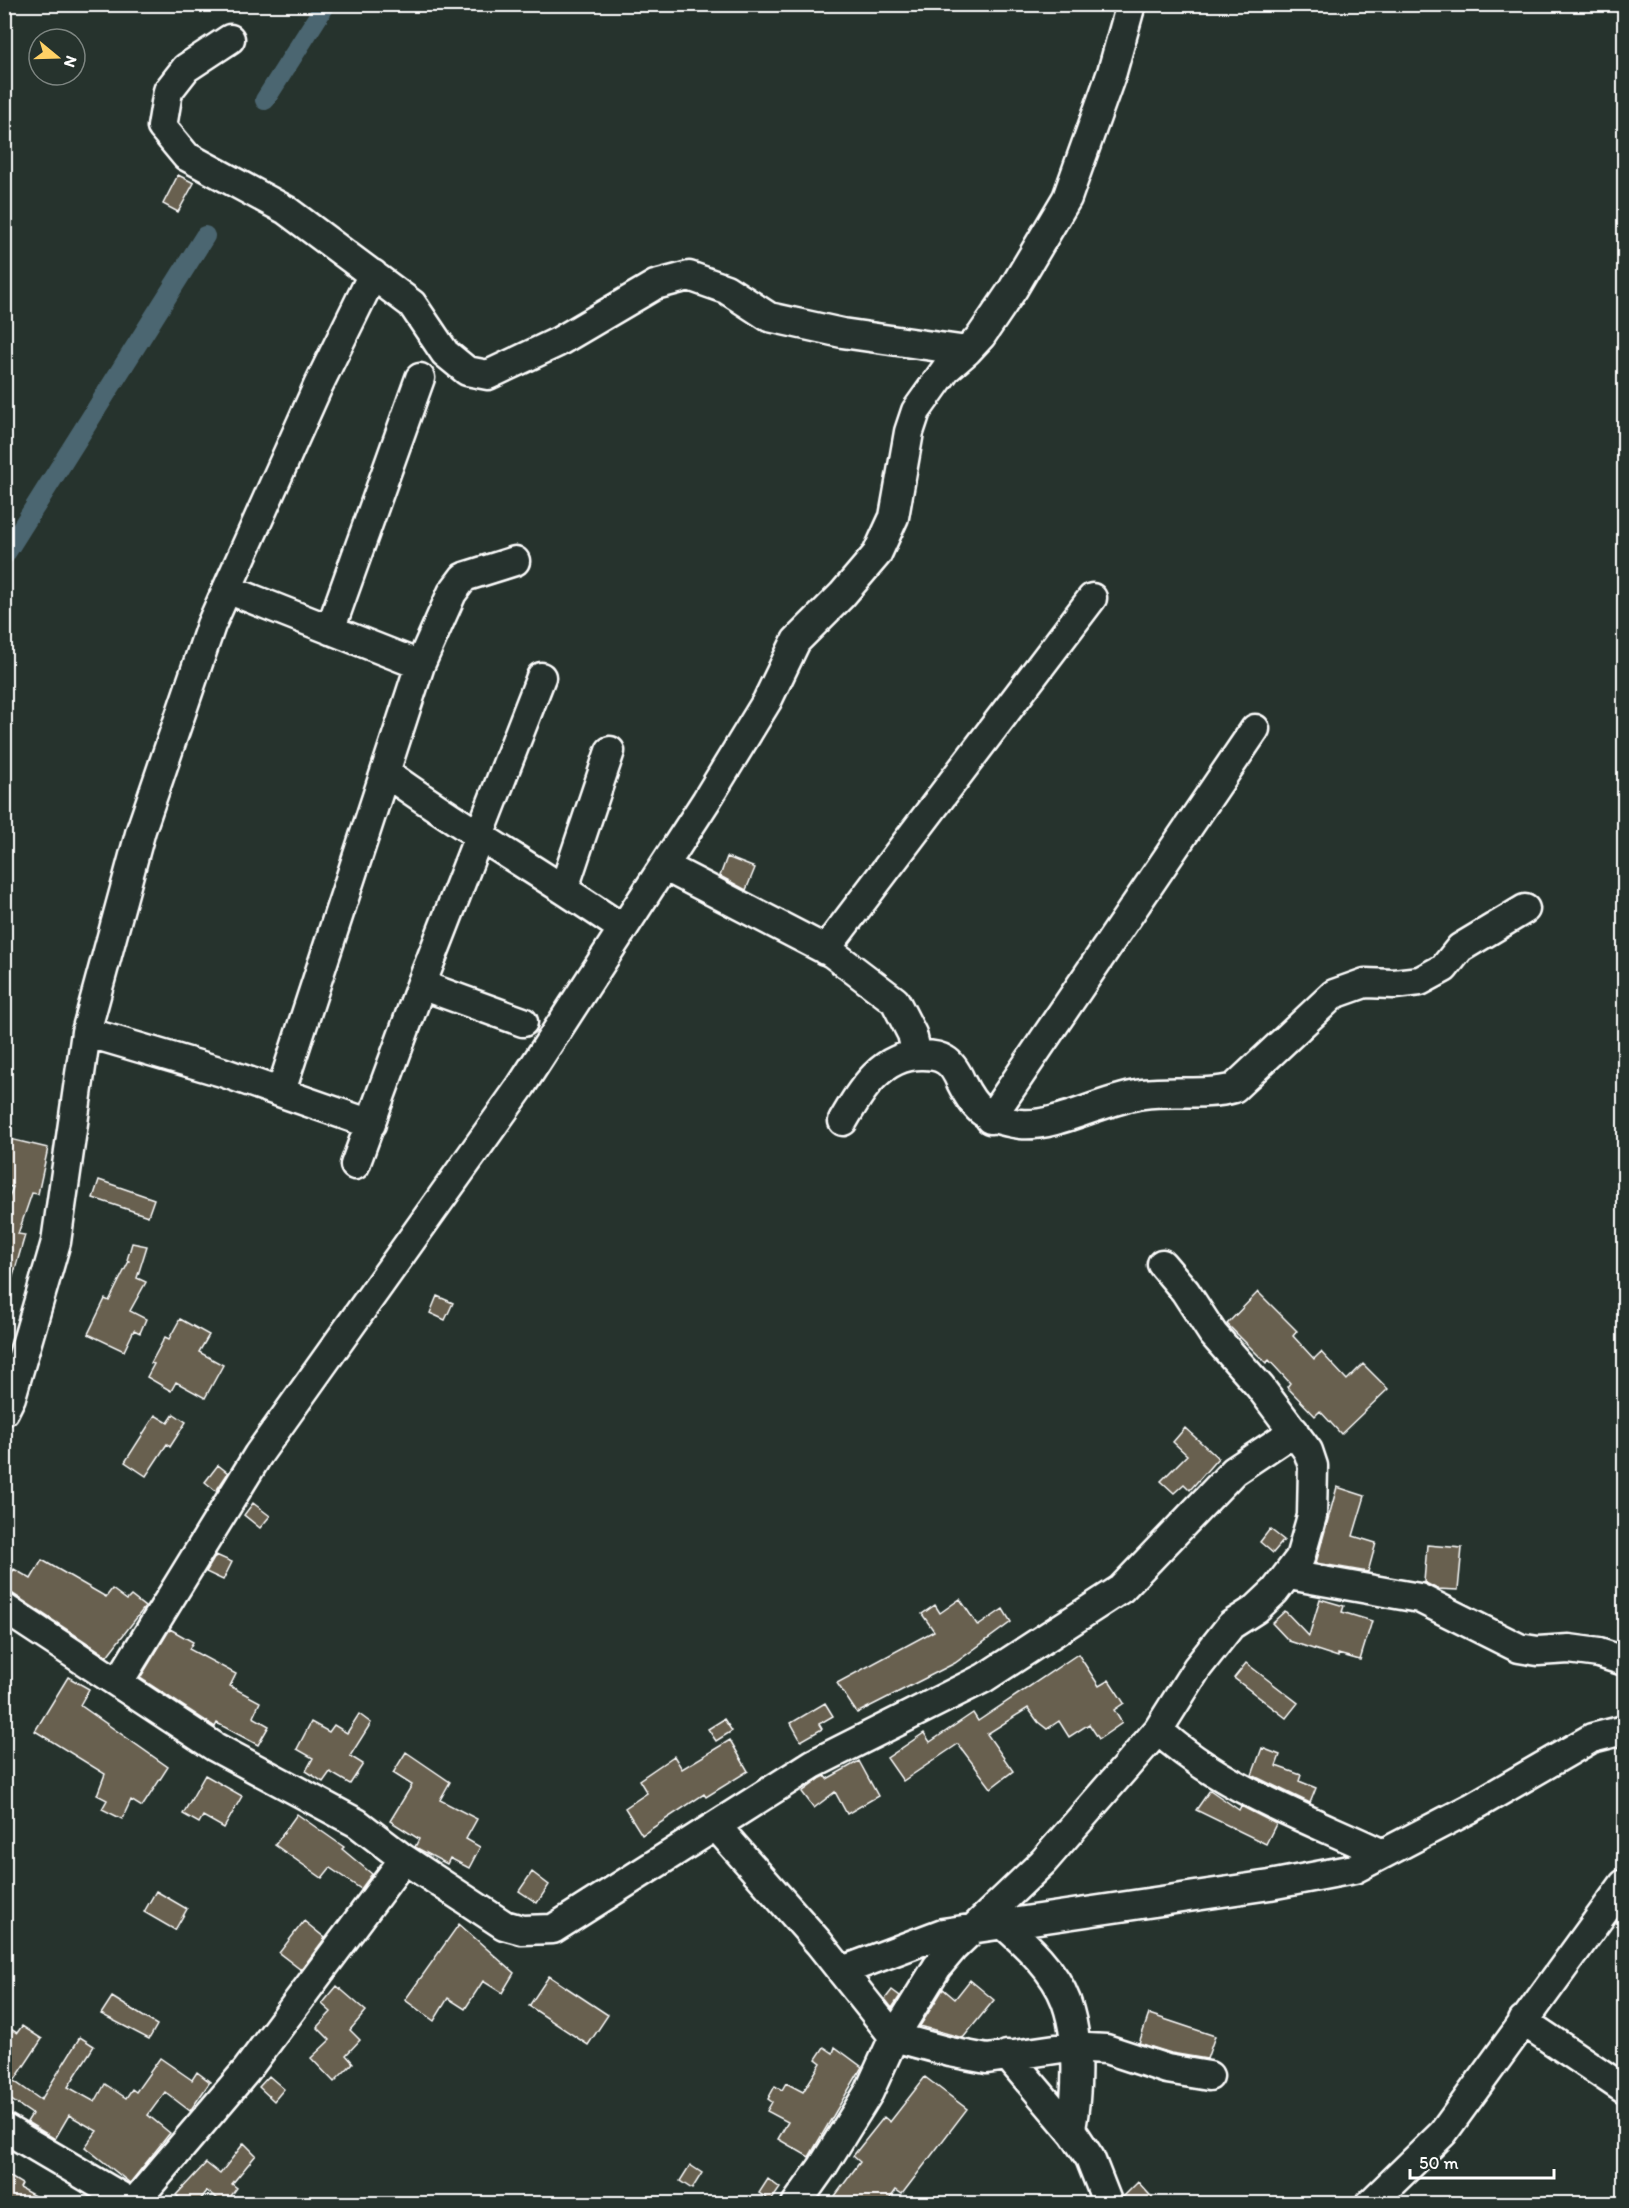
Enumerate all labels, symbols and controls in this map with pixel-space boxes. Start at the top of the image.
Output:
north arrow [27,27,87,87]
text: N [60,54,81,70]
scale bar [1410,2142,1554,2180]
text: 50 m [1419,2152,1459,2174]

